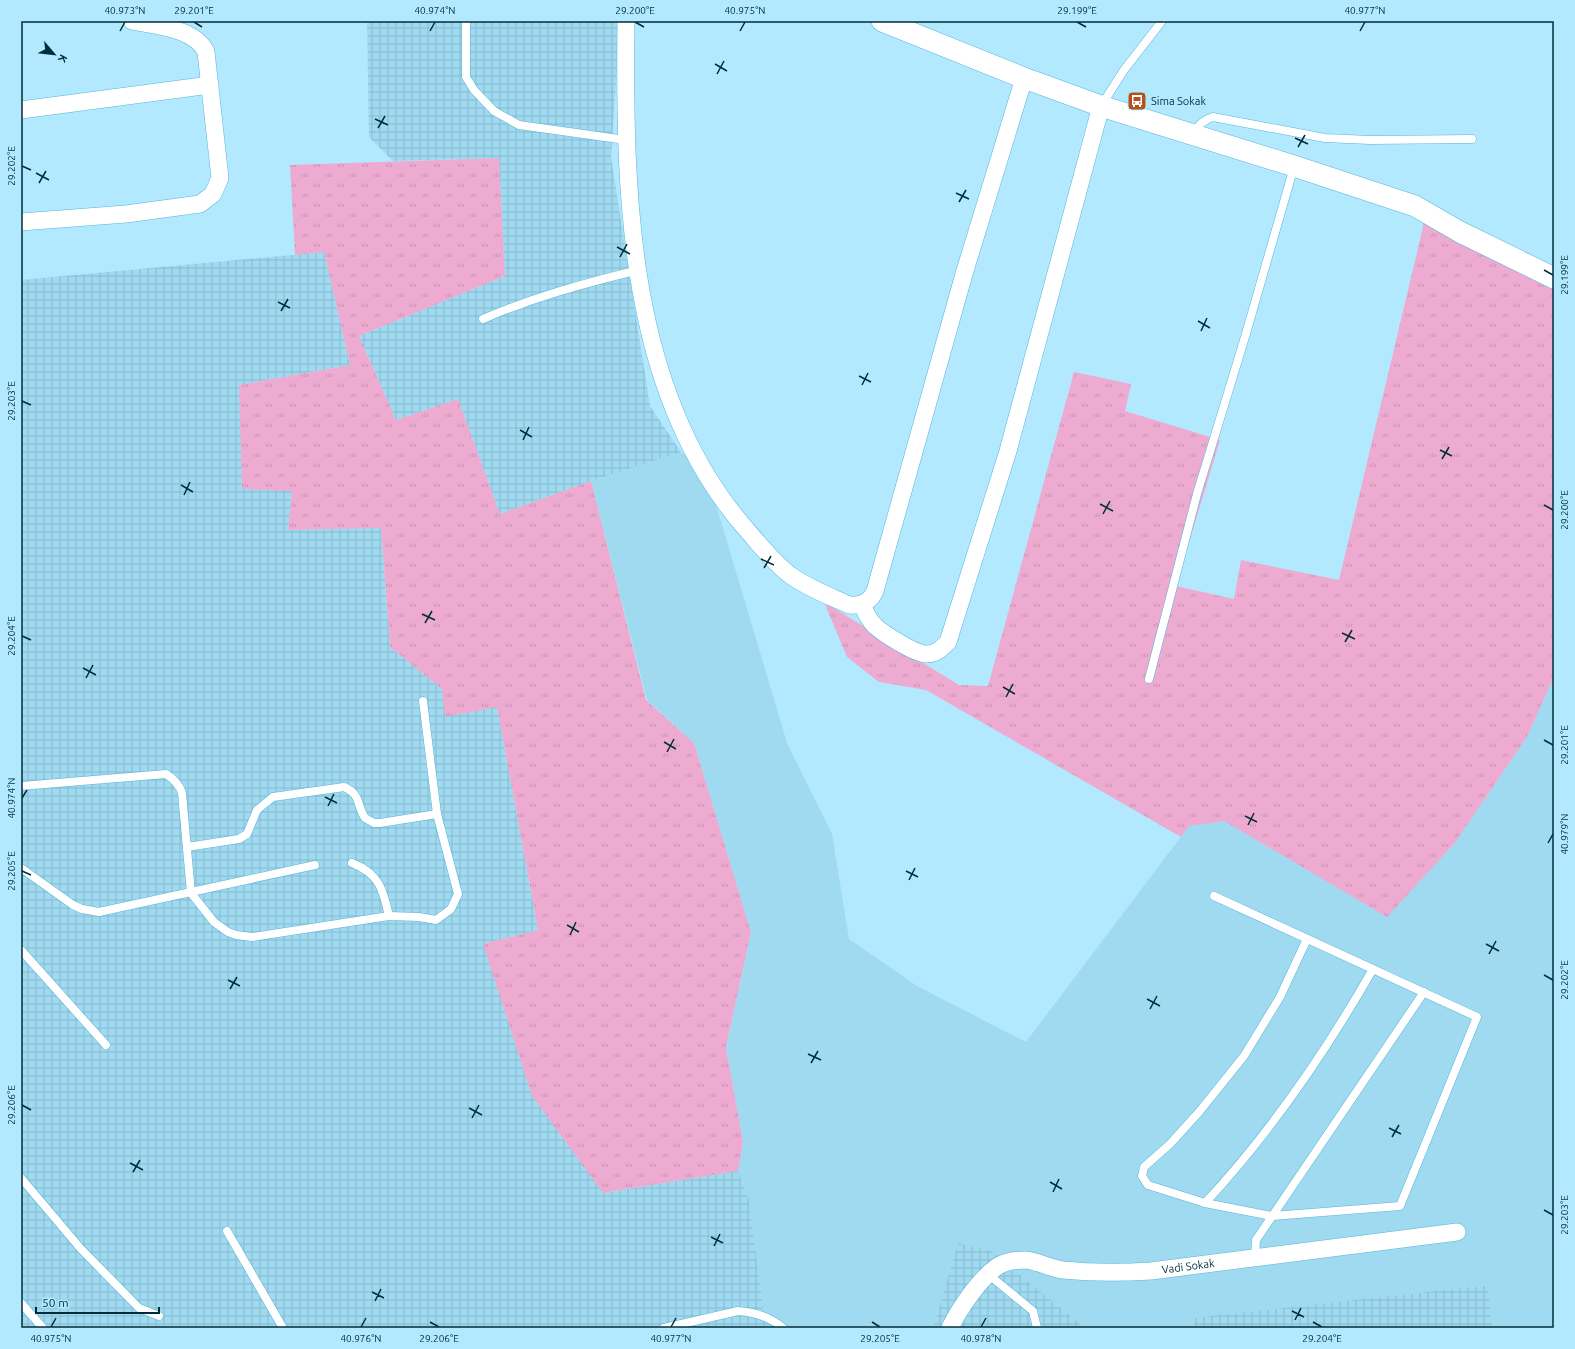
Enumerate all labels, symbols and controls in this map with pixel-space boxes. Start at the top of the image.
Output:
text: 40.973°N [104,5,146,16]
text: 29.201°E [174,5,214,16]
text: 40.974°N [414,5,456,16]
text: 29.200°E [615,5,655,16]
text: 40.975°N [724,5,766,16]
text: 29.199°E [1057,5,1097,16]
text: 40.977°N [1344,5,1386,16]
north arrow [34,34,74,74]
text: K [55,53,70,65]
bus stop icon: Sima Sokak [1126,90,1148,112]
place label: Sima Sokak [1151,95,1206,107]
text: 29.202°E [6,146,17,186]
text: 29.199°E [1559,255,1570,295]
text: 29.203°E [6,381,17,421]
text: 29.200°E [1559,490,1570,530]
text: 29.204°E [6,616,17,656]
text: 29.201°E [1559,725,1570,765]
text: 40.974°N [6,777,17,819]
text: 40.979°N [1559,813,1570,855]
text: 29.205°E [6,851,17,891]
text: 29.202°E [1559,960,1570,1000]
text: 29.206°E [6,1085,17,1125]
text: 29.203°E [1559,1195,1570,1235]
street label: Vadi Sokak [1161,1257,1216,1276]
scale bar [36,1289,159,1315]
text: 50 m [42,1296,69,1309]
text: 40.975°N [30,1333,72,1344]
text: 40.976°N [340,1333,382,1344]
text: 29.206°E [419,1333,459,1344]
text: 40.977°N [650,1333,692,1344]
text: 29.205°E [860,1333,900,1344]
text: 40.978°N [960,1333,1002,1344]
text: 29.204°E [1302,1333,1342,1344]

